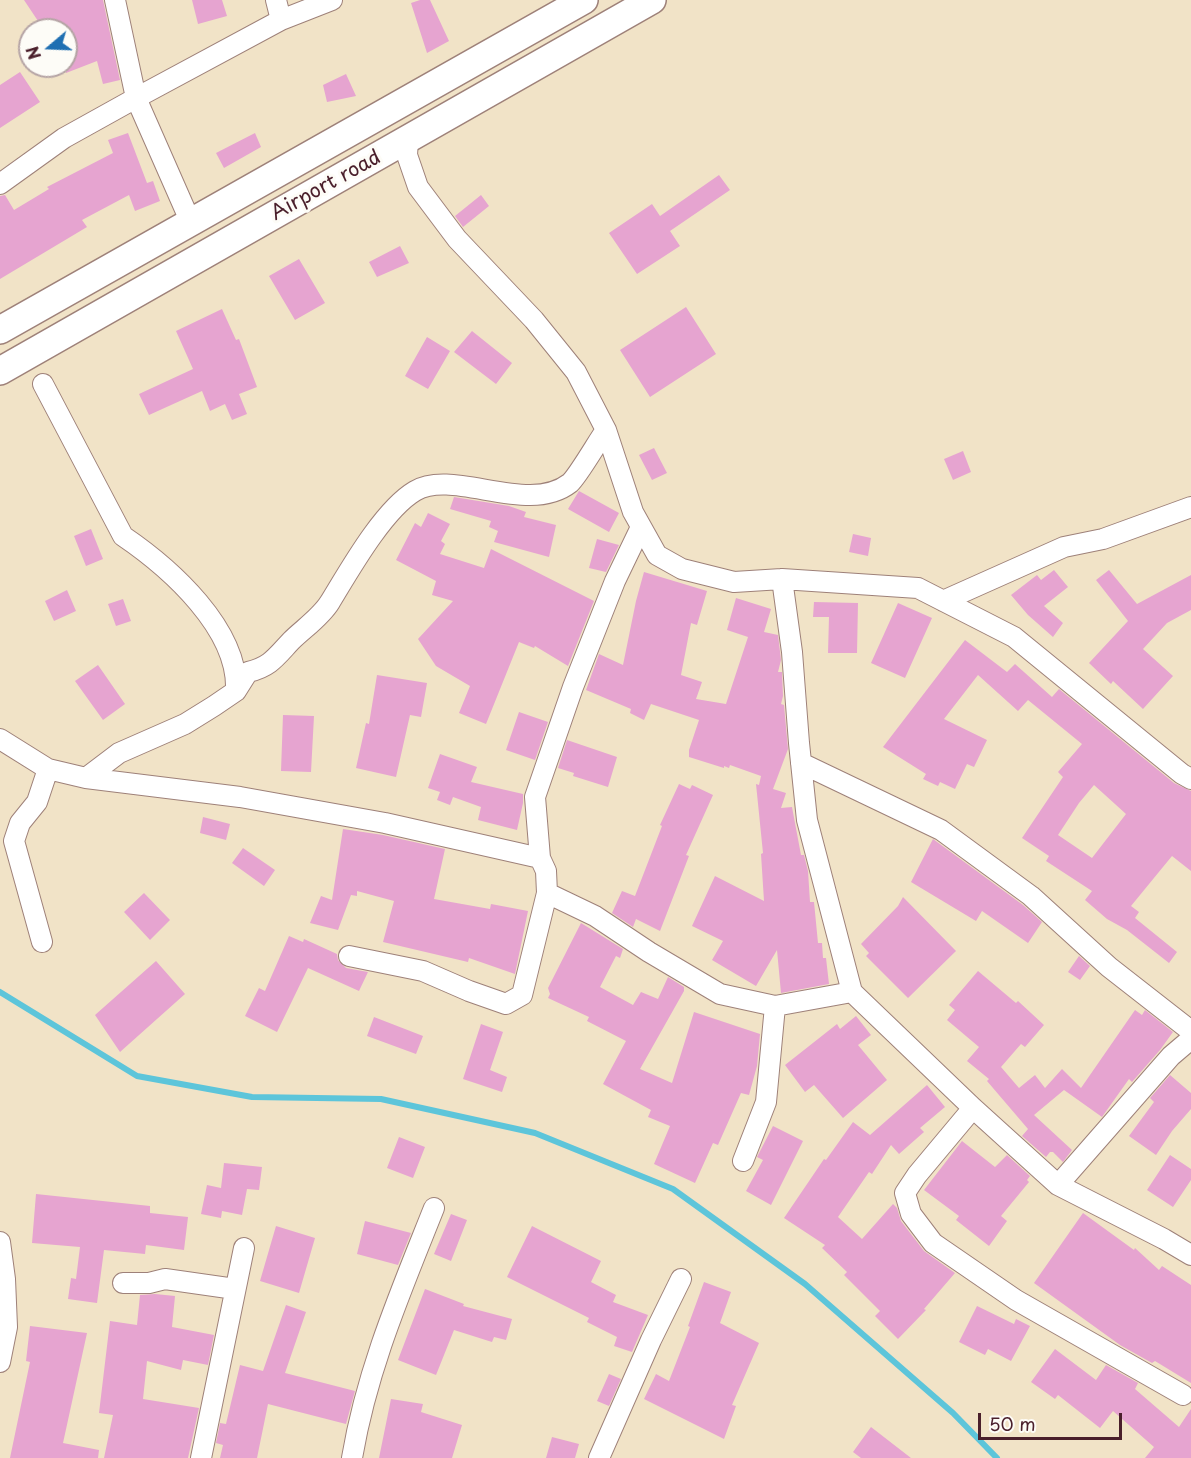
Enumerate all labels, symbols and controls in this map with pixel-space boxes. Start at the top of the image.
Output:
north arrow [18,18,78,78]
text: N [19,43,46,63]
street label: Airport road [267,146,385,226]
scale bar [981,1401,1125,1439]
text: 50 m [989,1410,1036,1437]

